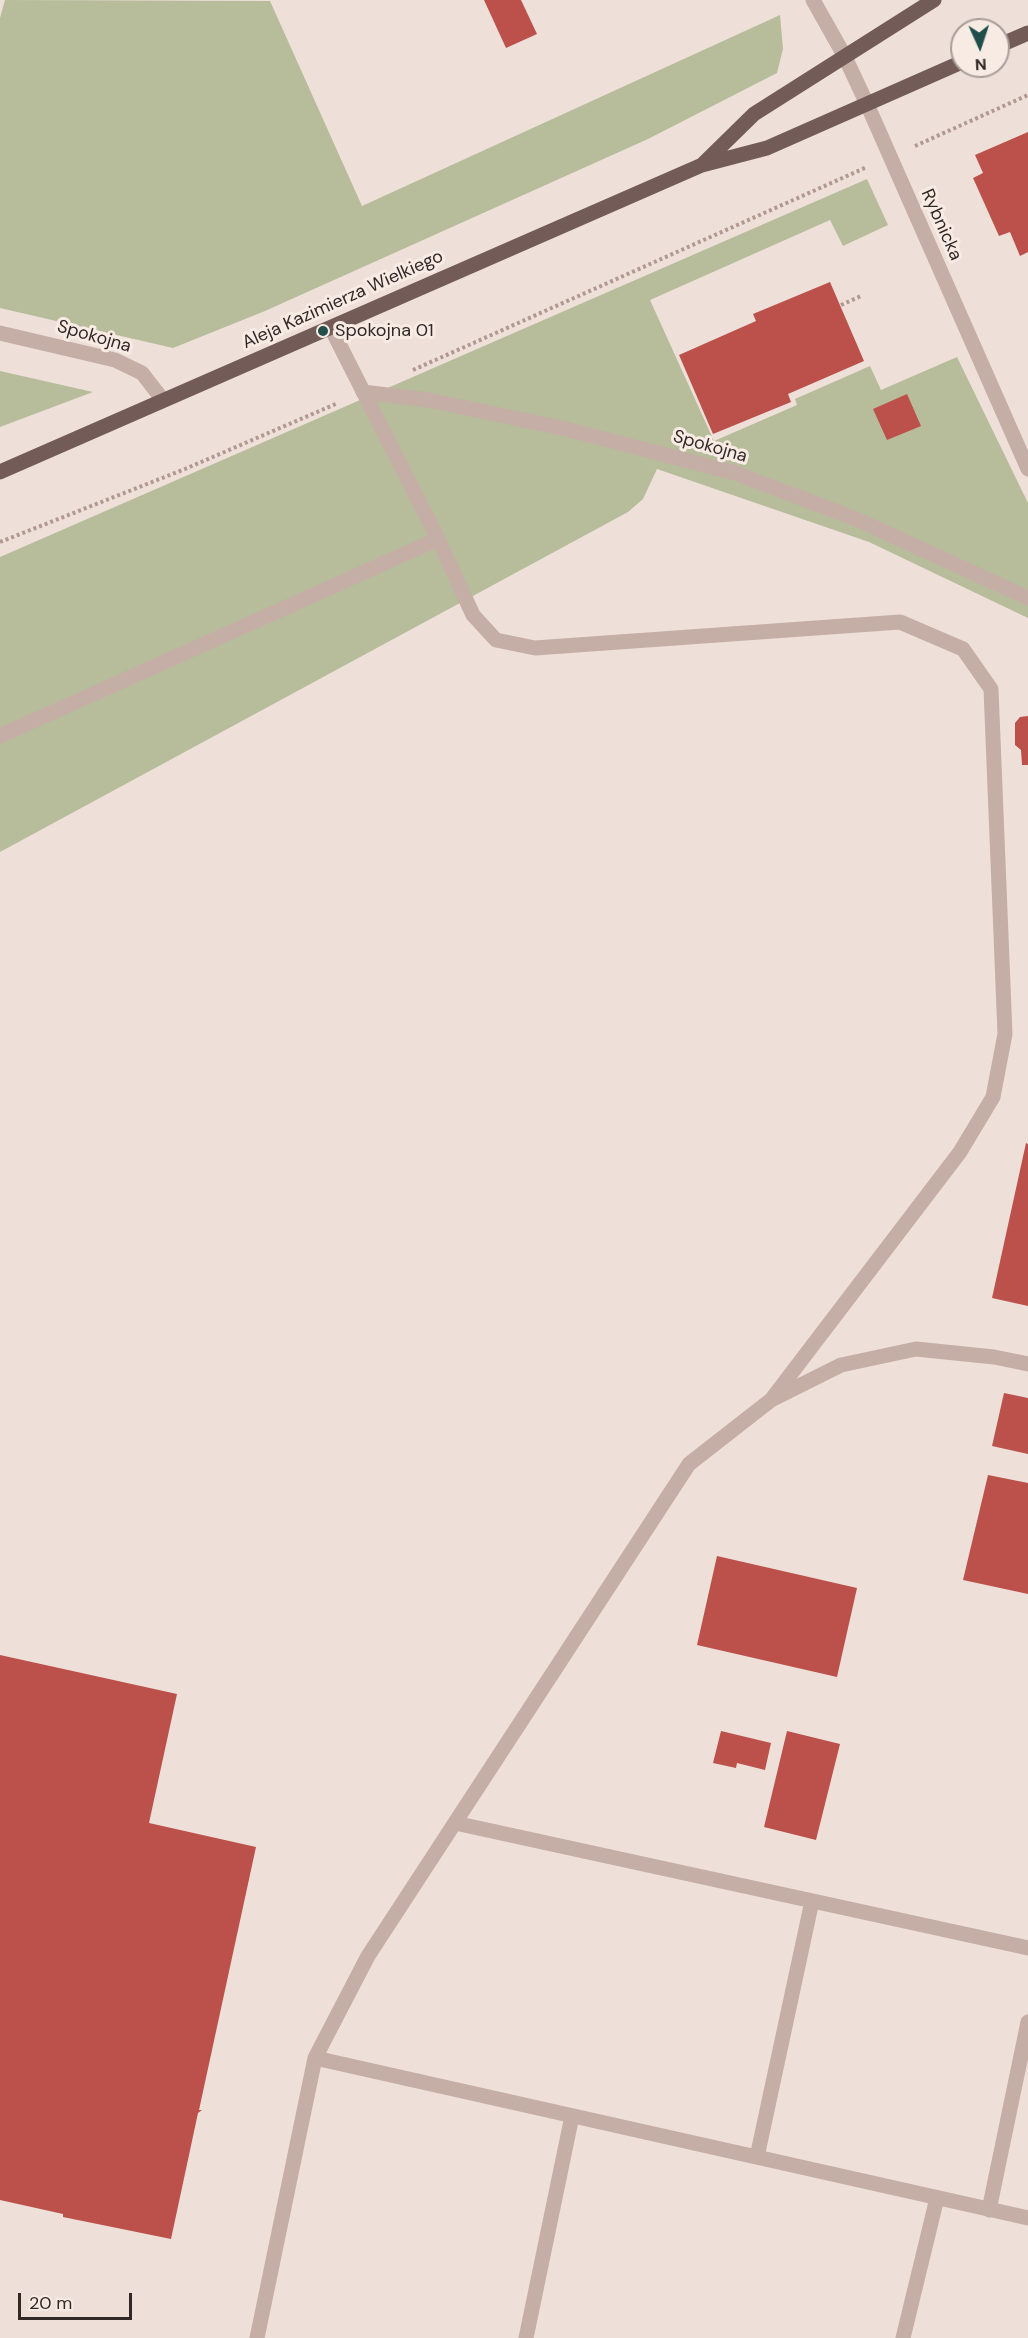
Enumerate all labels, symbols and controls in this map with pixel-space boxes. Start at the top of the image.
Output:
north arrow [950,18,1010,78]
text: N [974,54,987,75]
street label: Rybnicka [916,186,966,264]
street label: Aleja Kazimierza Wielkiego [239,246,447,354]
street label: Spokojna [55,316,133,358]
place label: Spokojna 01 [335,320,434,342]
marker: Spokojna 01 [316,324,330,338]
street label: Spokojna [671,426,749,468]
scale bar [21,2281,135,2319]
text: 20 m [29,2291,72,2315]

